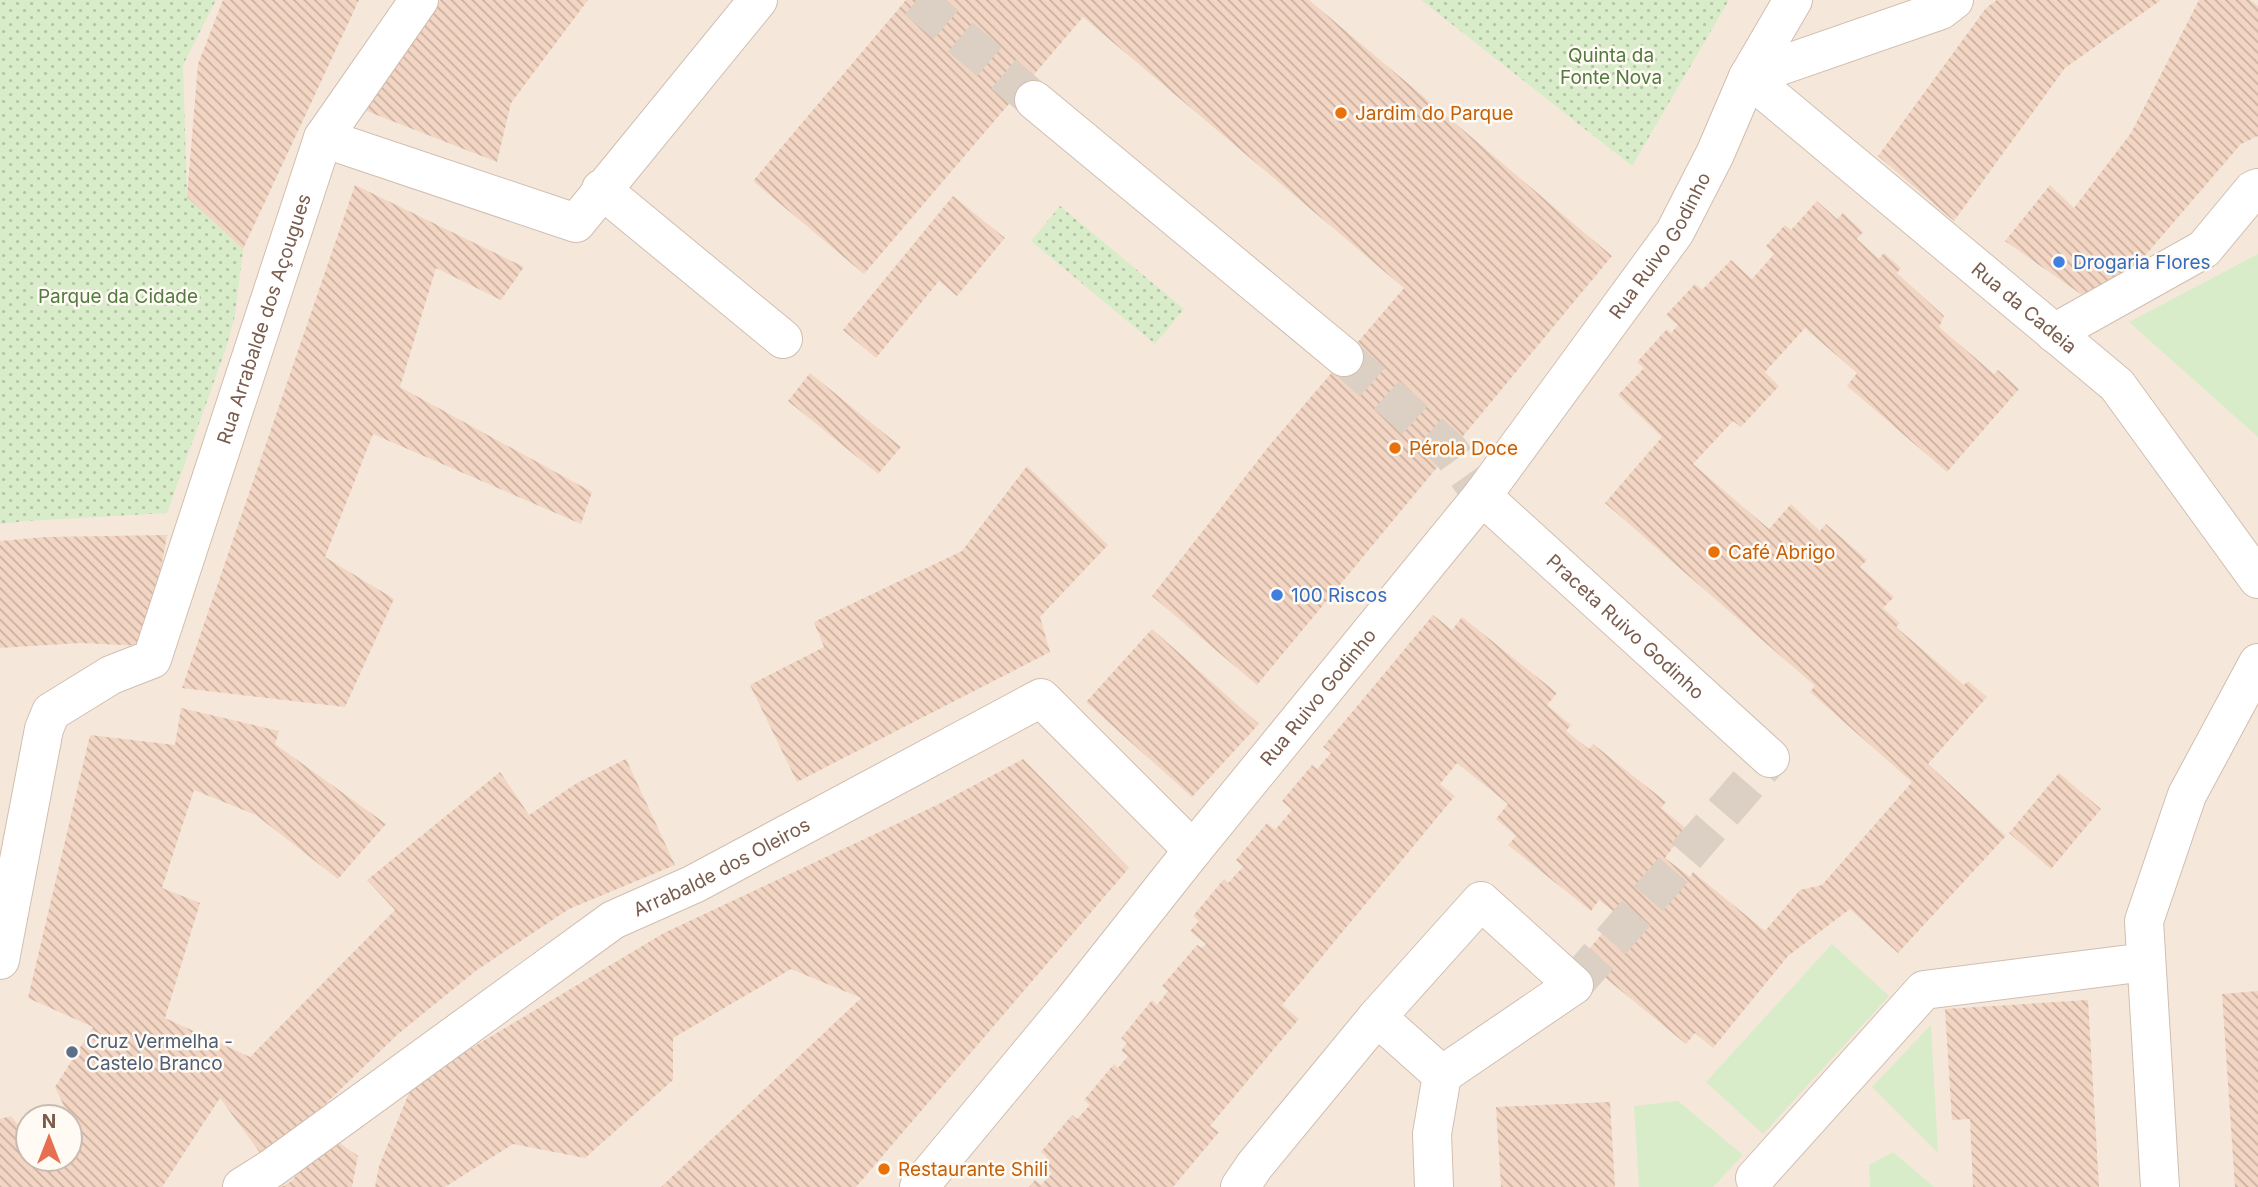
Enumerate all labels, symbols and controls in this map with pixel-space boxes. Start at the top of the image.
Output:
park label: Quinta da Fonte Nova [1560,44,1662,89]
place label: Jardim do Parque [1355,102,1514,125]
marker: Jardim do Parque [1333,105,1349,121]
street label: Rua Ruivo Godinho [1604,168,1715,323]
street label: Rua Arrabalde dos Açougues [212,191,315,447]
place label: Drogaria Flores [2073,251,2210,274]
marker: Drogaria Flores [2051,254,2067,270]
street label: Rua da Cadeia [1967,257,2082,358]
park label: Parque da Cidade [38,285,198,308]
place label: Pérola Doce [1409,437,1518,460]
marker: Pérola Doce [1387,440,1403,456]
place label: Café Abrigo [1728,541,1835,564]
marker: Café Abrigo [1706,544,1722,560]
street label: Praceta Ruivo Godinho [1542,549,1709,704]
place label: 100 Riscos [1291,584,1387,607]
marker: 100 Riscos [1269,587,1285,603]
street label: Rua Ruivo Godinho [1255,624,1381,770]
street label: Arrabalde dos Oleiros [630,813,814,921]
place label: Cruz Vermelha - Castelo Branco [86,1030,233,1075]
marker: Cruz Vermelha - Castelo Branco [64,1044,80,1060]
north arrow [14,1103,84,1173]
text: N [42,1110,56,1133]
place label: Restaurante Shili [898,1158,1048,1181]
marker: Restaurante Shili [876,1161,892,1177]

